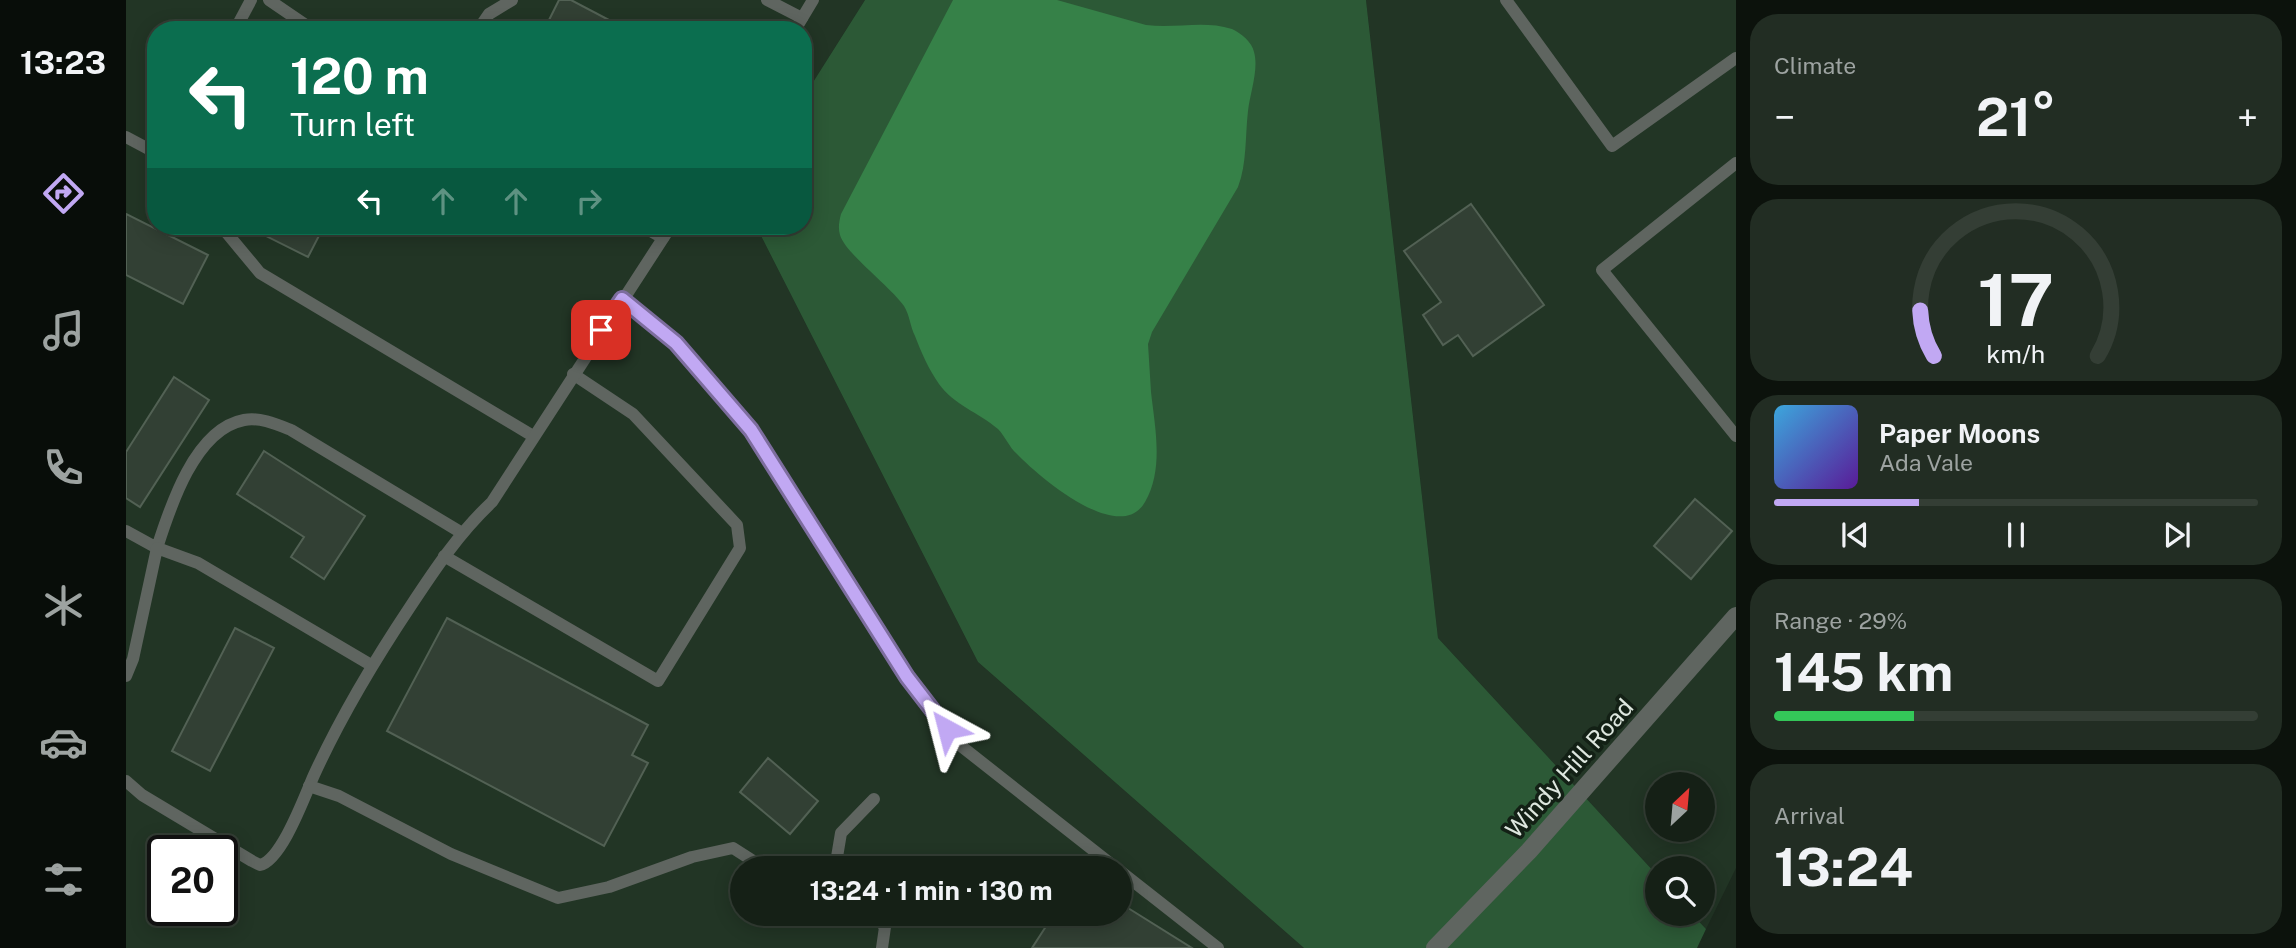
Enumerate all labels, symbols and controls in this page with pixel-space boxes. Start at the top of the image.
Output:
text: 13:23 [20,44,106,81]
text: 120 m [290,47,429,105]
icon: left [175,49,266,140]
text: Climate [1774,52,1856,79]
text: 21° [1976,87,2056,148]
text: − [1774,95,1795,140]
text: + [2237,95,2258,140]
text: Turn left [290,106,415,143]
icon: directions [39,169,88,218]
icon: left [351,182,389,220]
icon: ahead [424,182,462,220]
icon: ahead [497,182,535,220]
icon: right [570,182,608,220]
text: 17 [1978,257,2054,342]
pin [571,300,631,360]
icon: music [39,306,88,355]
icon: arrive [582,311,620,349]
text: km/h [1987,338,2045,368]
text: Paper Moons [1879,418,2040,449]
icon: phone [39,443,88,492]
text: Ada Vale [1879,449,1973,476]
icon: previous [1836,516,1874,554]
icon: pause [1997,516,2035,554]
icon: next [2158,516,2196,554]
icon: climate [39,581,88,630]
text: Range · 29% [1774,607,1907,634]
text: 145 km [1774,642,1953,703]
position arrow [910,692,984,766]
street label: Windy Hill Road [1499,693,1639,843]
icon: car [39,718,88,767]
north arrow [1645,772,1715,842]
map controls [1645,772,1715,926]
text: Arrival [1774,802,1845,829]
speed limit sign: 20 [147,835,238,926]
text: 13:24 [1774,837,1913,898]
icon: filters [39,855,88,904]
button: search [1645,856,1715,926]
text: 13:24 · 1 min · 130 m [809,875,1053,906]

